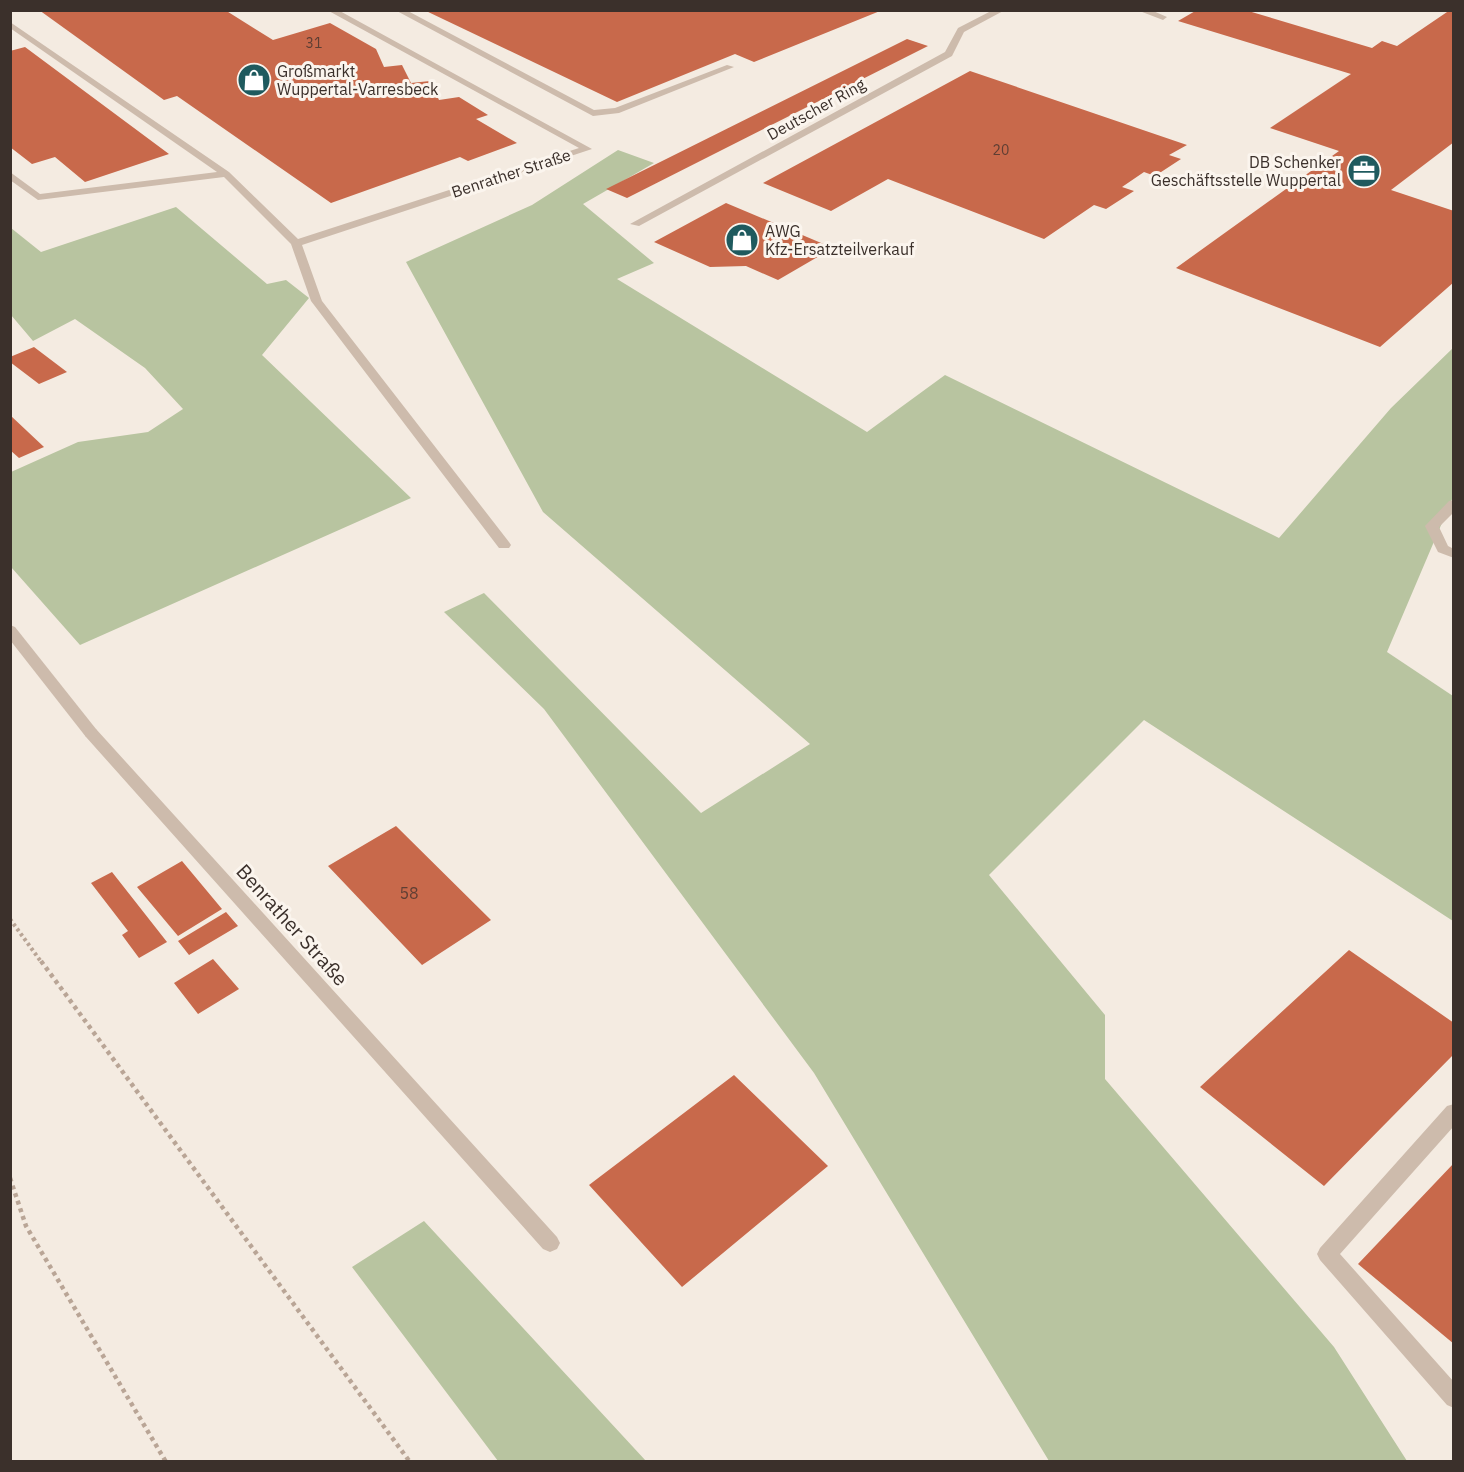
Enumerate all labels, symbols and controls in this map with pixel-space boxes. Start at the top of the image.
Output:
house number: 31 [306,34,322,52]
place label: Großmarkt Wuppertal-Varresbeck [277,61,439,99]
shop icon: Großmarkt Wuppertal-Varresbeck [236,62,272,98]
street label: Deutscher Ring [763,73,869,144]
house number: 20 [993,141,1009,159]
street label: Benrather Straße [449,144,573,202]
place label: DB Schenker Geschäftsstelle Wuppertal [1151,152,1341,190]
office icon: DB Schenker Geschäftsstelle Wuppertal [1346,153,1382,189]
place label: AWG Kfz-Ersatzteilverkauf [765,221,914,259]
shop icon: AWG Kfz-Ersatzteilverkauf [724,222,760,258]
street label: Benrather Straße [230,858,354,991]
house number: 58 [399,883,419,903]

